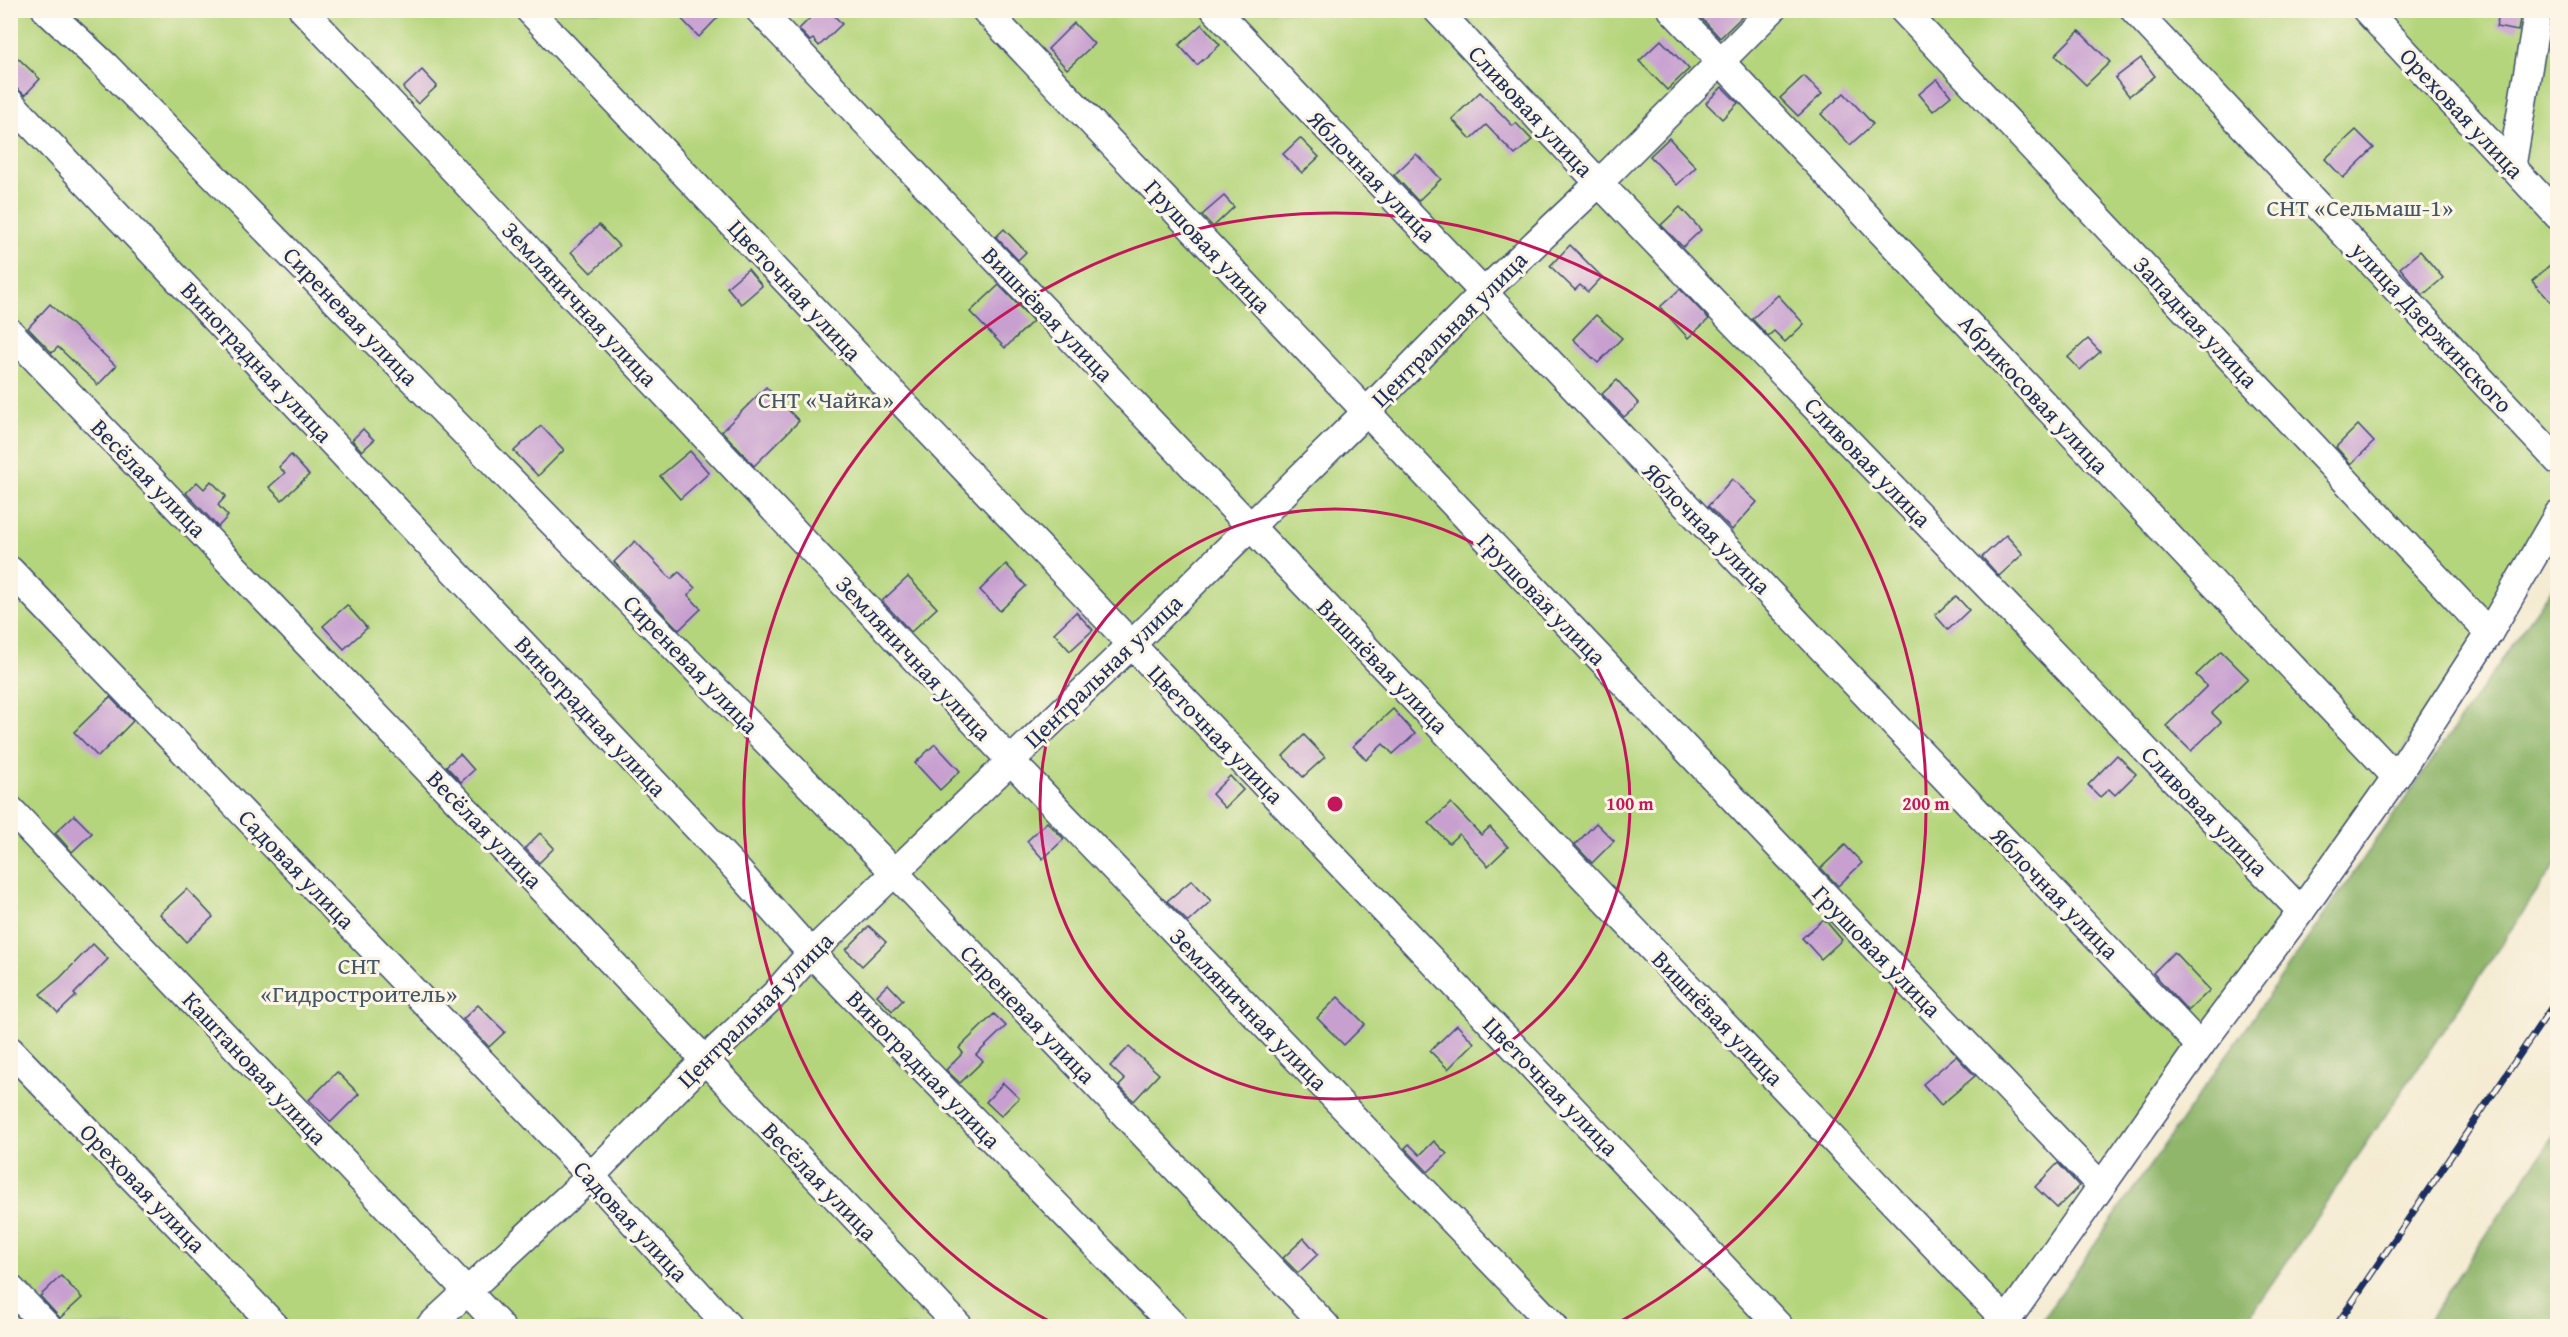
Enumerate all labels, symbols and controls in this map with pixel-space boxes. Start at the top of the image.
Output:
street label: Сливовая улица [1460,37,1602,185]
street label: Ореховая улица [2392,39,2533,187]
street label: Яблочная улица [1299,101,1445,251]
street label: Грушовая улица [1136,171,1280,321]
park label: СНТ «Сельмаш-1» [2267,190,2453,225]
street label: Цветочная улица [720,211,870,369]
street label: Земляничная улица [494,214,666,395]
street label: улица Дзержинского [2342,233,2521,421]
street label: Сиреневая улица [275,238,427,394]
street label: Вишнёвая улица [974,238,1122,390]
street label: Центральная улица [1363,242,1536,415]
street label: Западная улица [2125,248,2267,396]
street label: Виноградная улица [173,274,342,451]
street label: Абрикосовая улица [1951,306,2118,482]
park label: СНТ «Чайка» [758,382,894,417]
street label: Сливовая улица [1796,389,1940,536]
street label: Весёлая улица [83,411,215,546]
street label: Яблочная улица [1634,453,1780,603]
street label: Грушовая улица [1469,525,1615,674]
street label: Земляничная улица [828,568,1000,749]
street label: Сиреневая улица [615,586,767,742]
street label: Центральная улица [1016,586,1191,756]
street label: Вишнёвая улица [1309,590,1457,742]
street label: Виноградная улица [507,628,676,805]
street label: Цветочная улица [1140,656,1292,812]
street label: Сливовая улица [2133,738,2277,885]
street label: Весёлая улица [419,762,551,897]
text: 100 m [1606,790,1654,817]
text: 200 m [1902,790,1950,817]
centre of rings [1325,794,1345,814]
street label: Садовая улица [231,801,364,937]
street label: Яблочная улица [1982,818,2128,968]
street label: Грушовая улица [1804,877,1950,1026]
street label: Земляничная улица [1162,920,1337,1099]
street label: Центральная улица [669,923,842,1096]
street label: Сиреневая улица [952,936,1104,1092]
street label: Вишнёвая улица [1644,942,1792,1094]
park label: СНТ «Гидростроитель» [260,948,458,1011]
street label: Виноградная улица [839,982,1010,1157]
street label: Каштановая улица [174,983,336,1153]
street label: Цветочная улица [1475,1008,1627,1164]
street label: Весёлая улица [754,1114,886,1249]
street label: Ореховая улица [72,1115,215,1261]
street label: Садовая улица [565,1152,697,1290]

